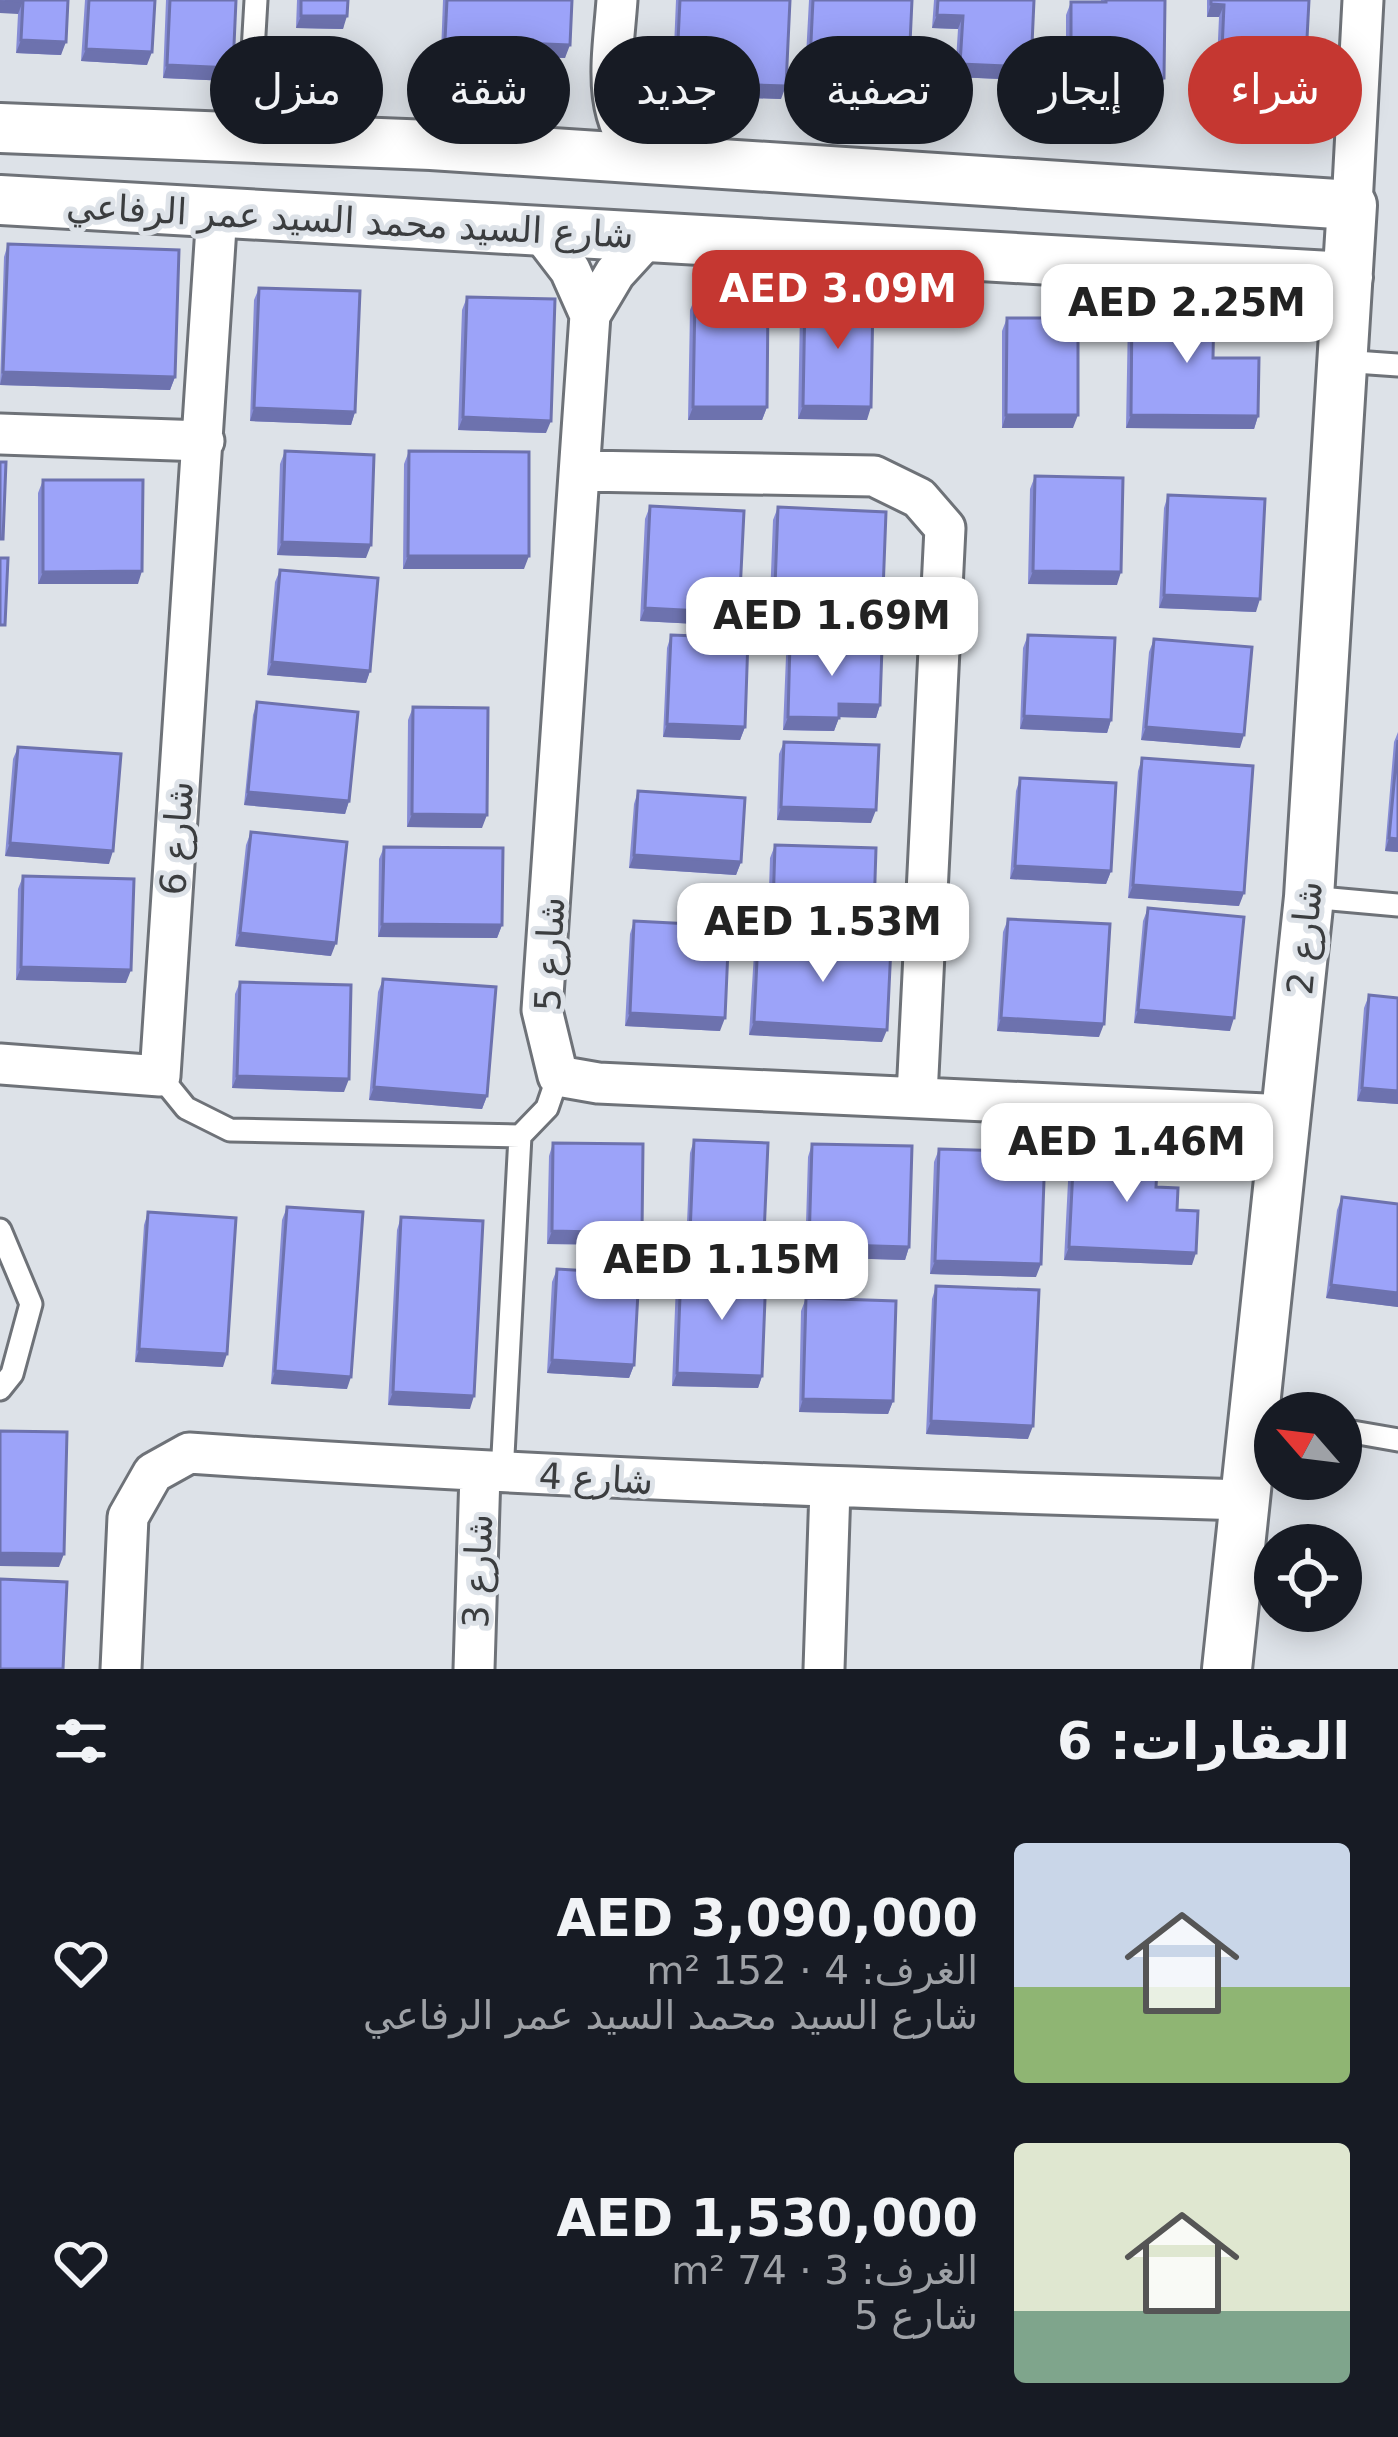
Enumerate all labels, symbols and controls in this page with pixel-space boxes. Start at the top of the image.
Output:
chip: منزل [210,36,383,144]
chip: شقة [407,36,570,144]
chip: جديد [594,36,760,144]
chip: تصفية [784,36,973,144]
chip: إيجار [997,36,1164,144]
chip: شراء [1188,36,1362,144]
street label: شارع السيد محمد السيد عمر الرفاعي [65,185,635,257]
pin: AED 3.09M [701,250,975,352]
pin: AED 2.25M [1050,264,1324,366]
text: AED 3.09M [719,266,957,311]
text: AED 2.25M [1068,280,1306,325]
pin: AED 1.69M [695,577,969,679]
text: AED 1.69M [713,593,951,638]
street label: شارع 6 [152,780,202,897]
street label: شارع 2 [1279,879,1331,997]
pin: AED 1.53M [686,883,960,985]
street label: شارع 5 [527,896,573,1012]
text: AED 1.53M [704,899,942,944]
pin: AED 1.46M [990,1103,1264,1205]
text: AED 1.46M [1008,1119,1246,1164]
pin: AED 1.15M [585,1221,859,1323]
text: AED 1.15M [603,1237,841,1282]
north arrow [1254,1392,1362,1500]
map controls [1254,1392,1362,1632]
street label: شارع 4 [538,1455,654,1503]
street label: شارع 3 [455,1513,501,1629]
button: locate [1254,1524,1362,1632]
icon: filters [48,1708,114,1774]
text: العقارات: 6 [1057,1712,1350,1771]
text: AED 3,090,000 [556,1889,978,1948]
icon: home [1110,1891,1254,2035]
icon: heart [48,1930,114,1996]
text: الغرف: 4 · 152 m² [646,1948,978,1993]
text: شارع السيد محمد السيد عمر الرفاعي [363,1993,978,2038]
text: AED 1,530,000 [556,2189,978,2248]
icon: home [1110,2191,1254,2335]
icon: heart [48,2230,114,2296]
text: الغرف: 3 · 74 m² [671,2248,978,2293]
text: شارع 5 [854,2293,978,2338]

